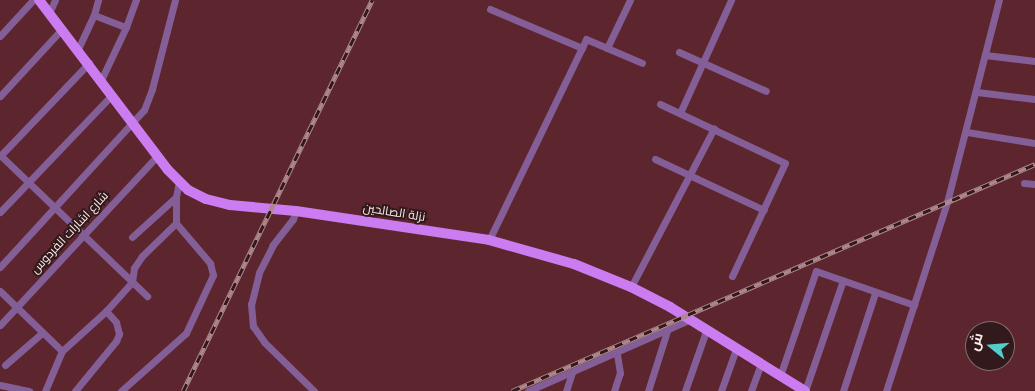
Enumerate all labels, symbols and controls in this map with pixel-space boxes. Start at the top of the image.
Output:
street label: شارع اشارات الفردوس [28,189,112,277]
street label: نزلة الصالحين [362,201,426,225]
north arrow [965,321,1015,371]
text: ش [965,331,987,353]

